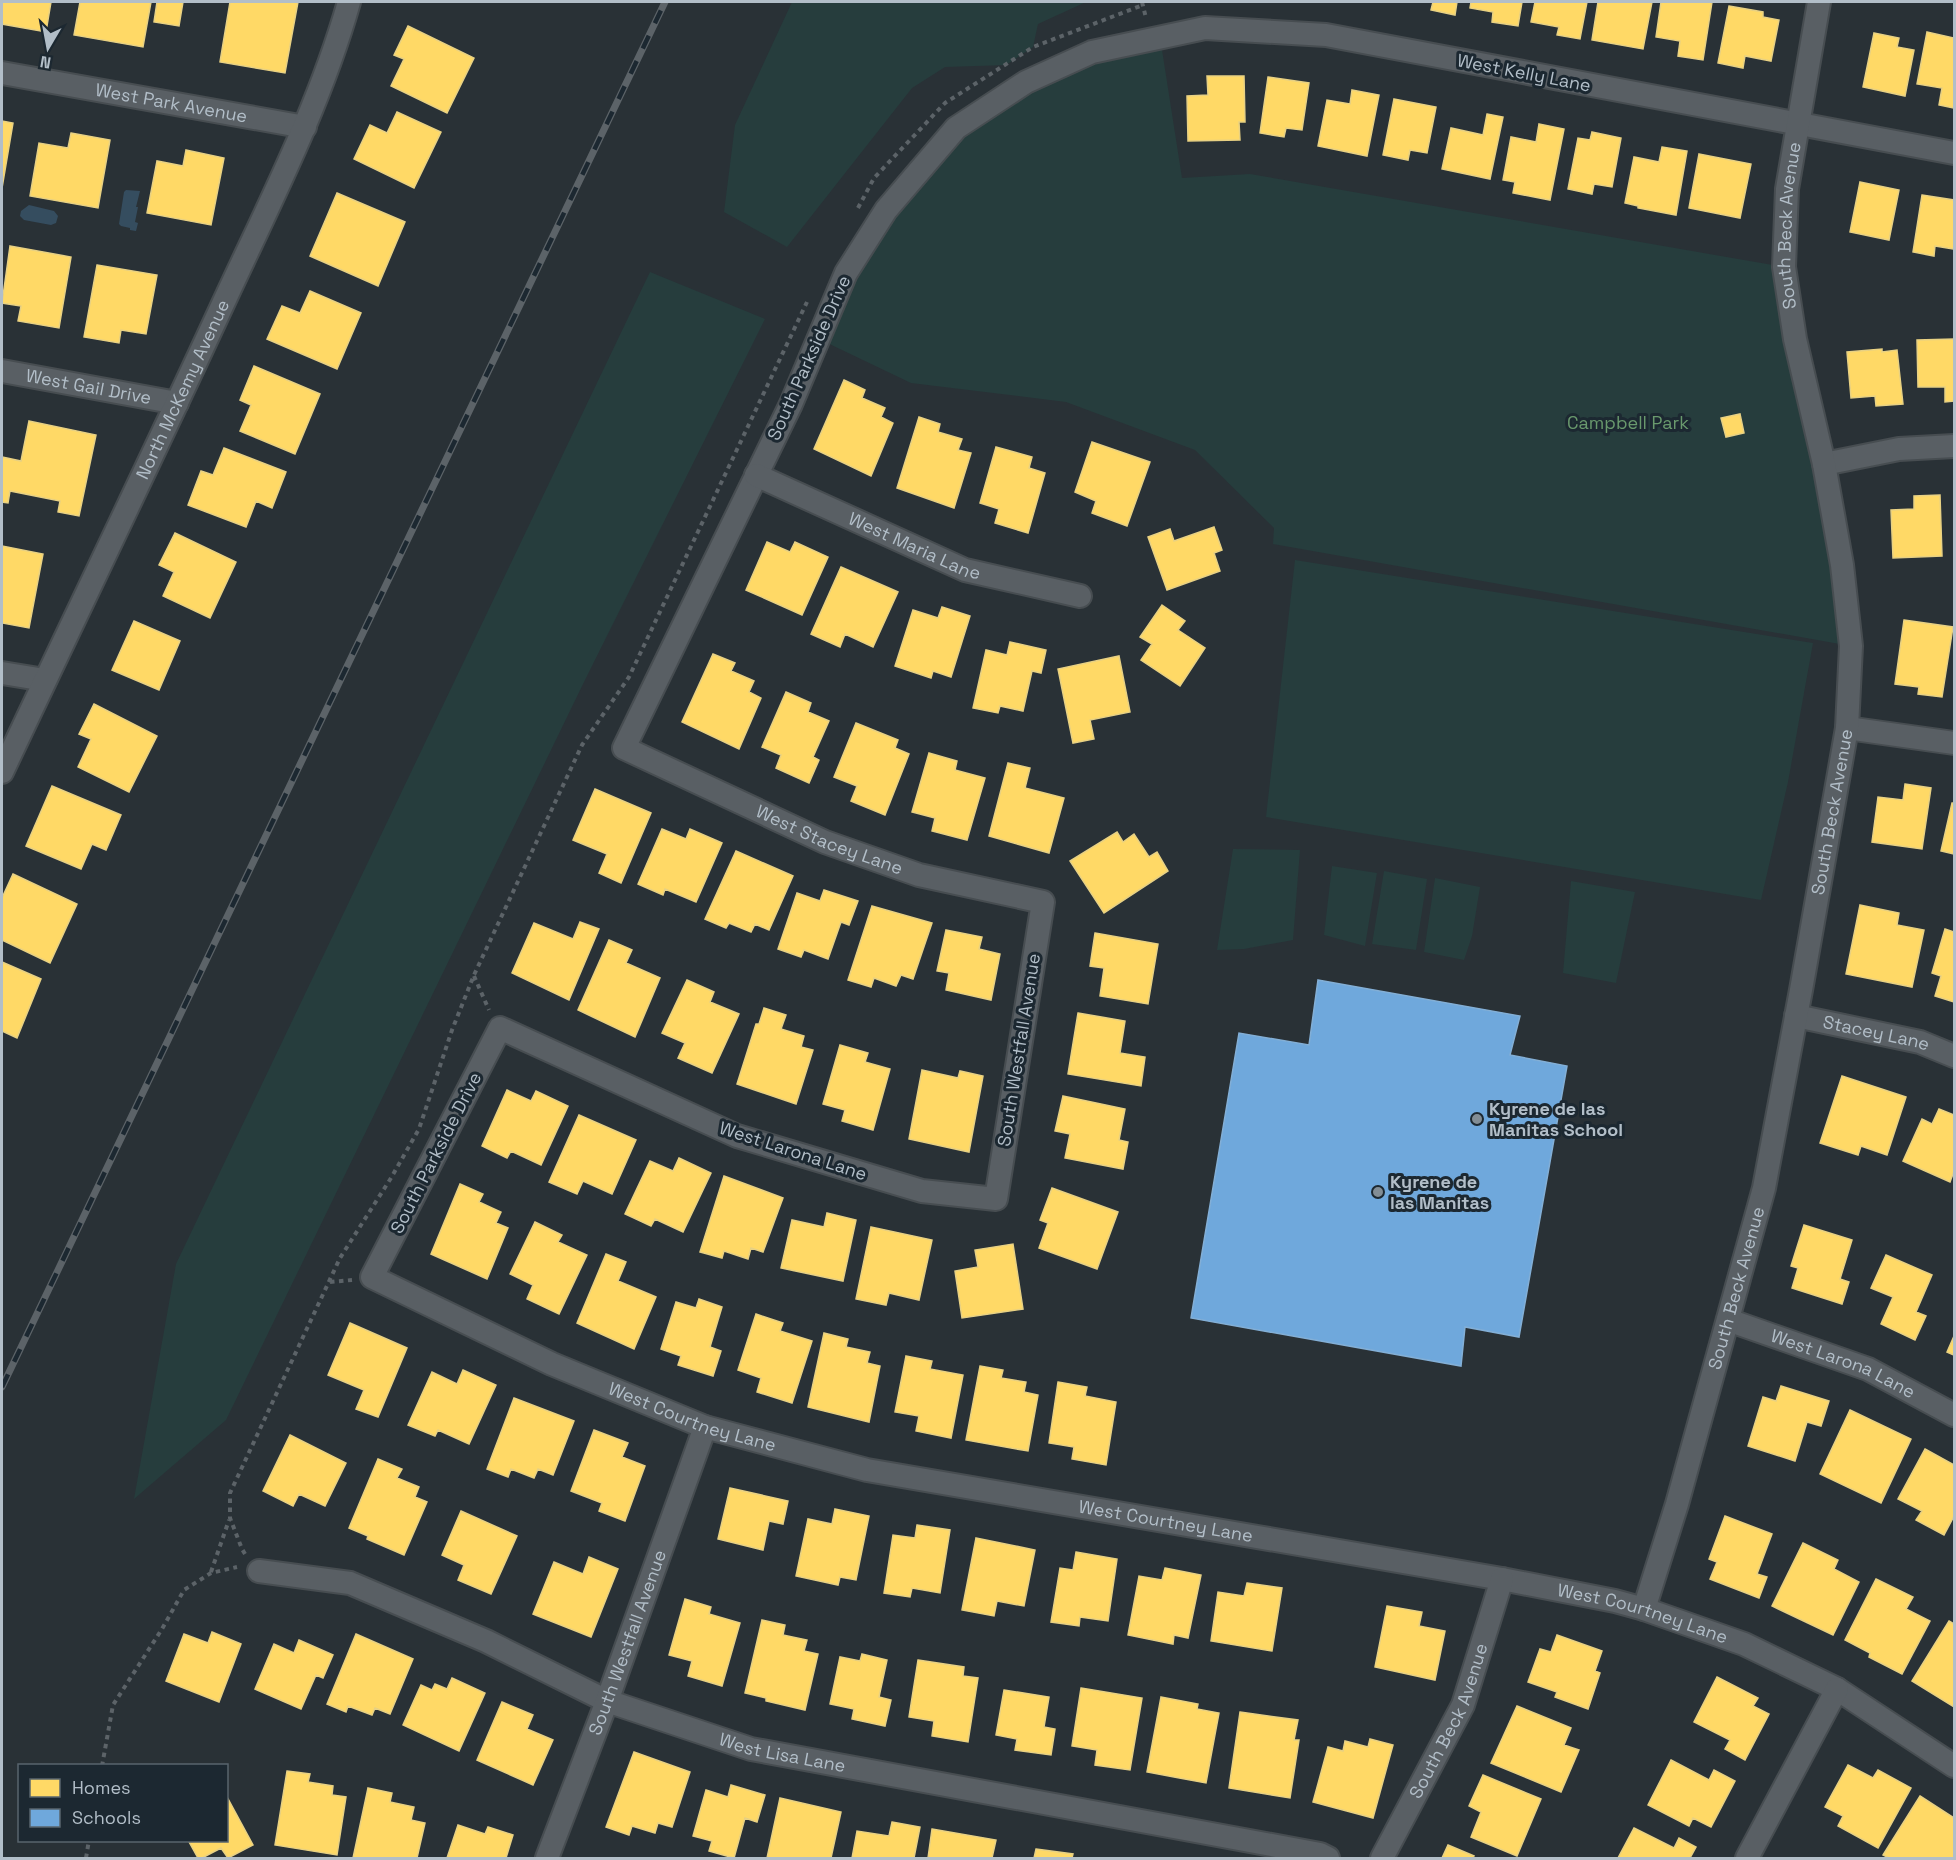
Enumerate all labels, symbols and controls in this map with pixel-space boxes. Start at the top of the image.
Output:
north arrow [18,18,78,78]
street label: West Kelly Lane [1455,48,1593,97]
text: N [38,51,53,74]
street label: West Park Avenue [94,78,249,128]
street label: South Beck Avenue [1772,140,1806,311]
street label: South Parkside Drive [762,272,855,444]
street label: North McKemy Avenue [130,296,234,483]
street label: West Gail Drive [24,364,153,409]
park label: Campbell Park [1567,411,1689,434]
street label: West Maria Lane [845,507,983,584]
street label: South Beck Avenue [1806,727,1858,897]
street label: West Stacey Lane [752,799,906,879]
street label: South Westfall Avenue [992,952,1045,1148]
street label: Stacey Lane [1821,1010,1933,1056]
street label: South Parkside Drive [385,1068,486,1237]
place label: Kyrene de las Manitas School [1489,1097,1623,1141]
marker: Kyrene de las Manitas School [1470,1112,1484,1126]
street label: West Larona Lane [716,1116,870,1185]
place label: Kyrene de las Manitas [1390,1170,1489,1214]
marker: Kyrene de las Manitas [1371,1185,1385,1199]
street label: South Beck Avenue [1703,1204,1769,1372]
street label: West Larona Lane [1768,1324,1919,1403]
street label: West Courtney Lane [605,1377,779,1456]
street label: West Courtney Lane [1077,1495,1255,1547]
street label: South Westfall Avenue [583,1547,671,1738]
street label: West Courtney Lane [1555,1578,1731,1648]
street label: South Beck Avenue [1404,1640,1492,1802]
street label: West Lisa Lane [716,1727,848,1777]
legend [18,1764,228,1842]
text: Homes [72,1776,131,1799]
text: Schools [72,1806,141,1829]

